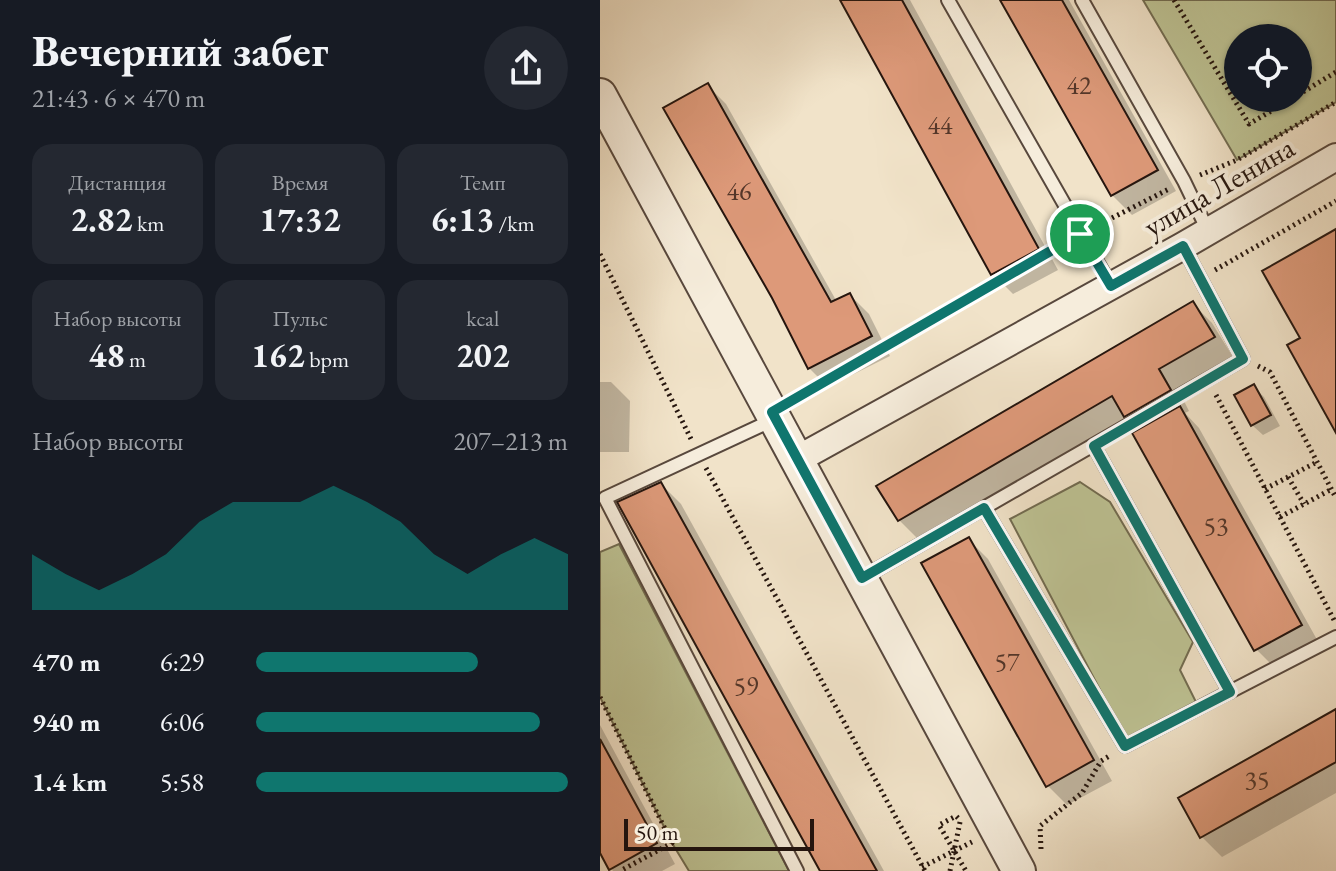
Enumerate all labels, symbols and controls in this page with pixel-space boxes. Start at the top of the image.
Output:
text: Вечерний забег [32,22,328,79]
map controls [1224,24,1312,112]
button: locate [1224,24,1312,112]
button: share [484,26,568,110]
house number: 42 [1067,68,1092,102]
text: 21:43 · 6 × 470 m [32,81,205,115]
house number: 44 [928,108,953,142]
street label: улица Ленина [1136,128,1301,245]
text: Дистанция [68,168,166,197]
text: Время [272,168,328,197]
text: Темп [460,168,506,197]
house number: 46 [727,174,751,208]
text: 2.82 [70,197,133,241]
text: 17:32 [259,197,341,241]
text: 6:13 [431,197,494,241]
pin [1046,200,1114,268]
text: km [133,209,164,238]
text: /km [494,209,535,238]
icon: arrive [1058,212,1102,256]
text: Набор высоты [53,304,181,333]
text: Пульс [272,304,328,333]
text: kcal [466,304,499,333]
text: 48 [89,333,125,377]
text: 162 [251,333,305,377]
text: 202 [456,333,510,377]
text: m [125,345,146,374]
text: bpm [305,345,349,374]
text: Набор высоты [32,424,183,458]
text: 207–213 m [453,424,568,458]
house number: 53 [1204,509,1228,543]
text: 470 m [32,645,100,679]
text: 6:29 [160,645,204,679]
house number: 57 [995,645,1020,679]
house number: 59 [734,669,759,703]
text: 940 m [32,705,100,739]
text: 6:06 [160,705,204,739]
house number: 35 [1245,763,1269,797]
text: 1.4 km [32,765,107,799]
text: 5:58 [160,765,204,799]
scale bar [624,815,814,851]
text: 50 m [636,818,679,847]

